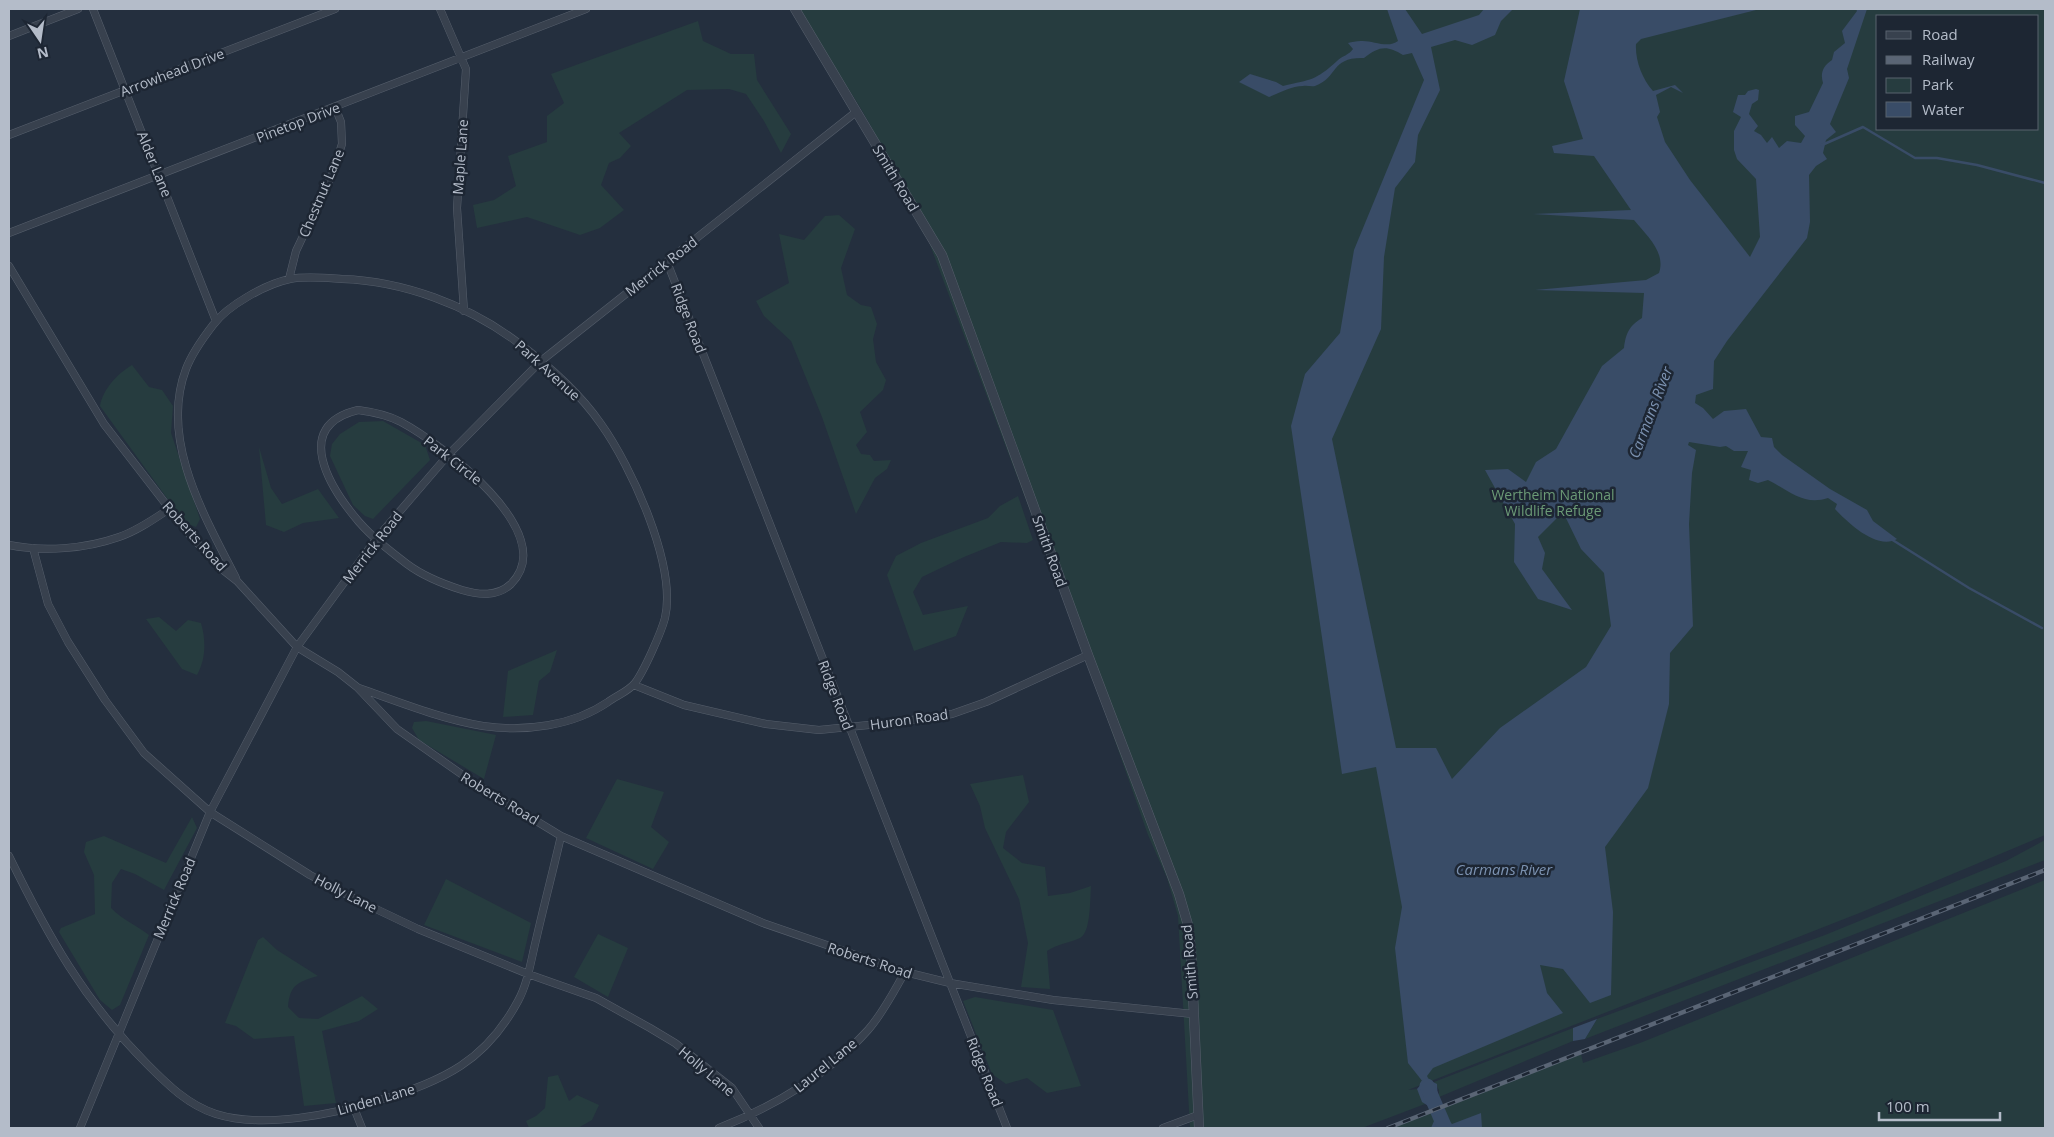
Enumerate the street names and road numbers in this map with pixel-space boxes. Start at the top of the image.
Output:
street label: Arrowhead Drive [117,43,227,101]
street label: Pinetop Drive [253,97,343,147]
street label: Maple Lane [448,119,472,195]
street label: Alder Lane [133,128,177,200]
street label: Smith Road [869,141,923,215]
street label: Chestnut Lane [294,146,348,240]
street label: Merrick Road [621,232,701,300]
street label: Ridge Road [667,280,711,356]
street label: Park Avenue [511,336,585,404]
street label: Park Circle [420,431,486,489]
street label: Roberts Road [159,497,231,575]
street label: Merrick Road [338,507,406,587]
street label: Smith Road [1028,513,1072,589]
street label: Ridge Road [814,657,858,733]
street label: Huron Road [869,704,949,734]
street label: Roberts Road [457,767,543,829]
street label: Merrick Road [148,854,200,942]
street label: Holly Lane [311,869,381,917]
street label: Smith Road [1176,924,1202,1000]
street label: Roberts Road [825,937,915,983]
street label: Laurel Lane [790,1034,861,1096]
street label: Ridge Road [962,1034,1008,1110]
street label: Holly Lane [675,1042,739,1100]
street label: Linden Lane [335,1079,417,1119]

